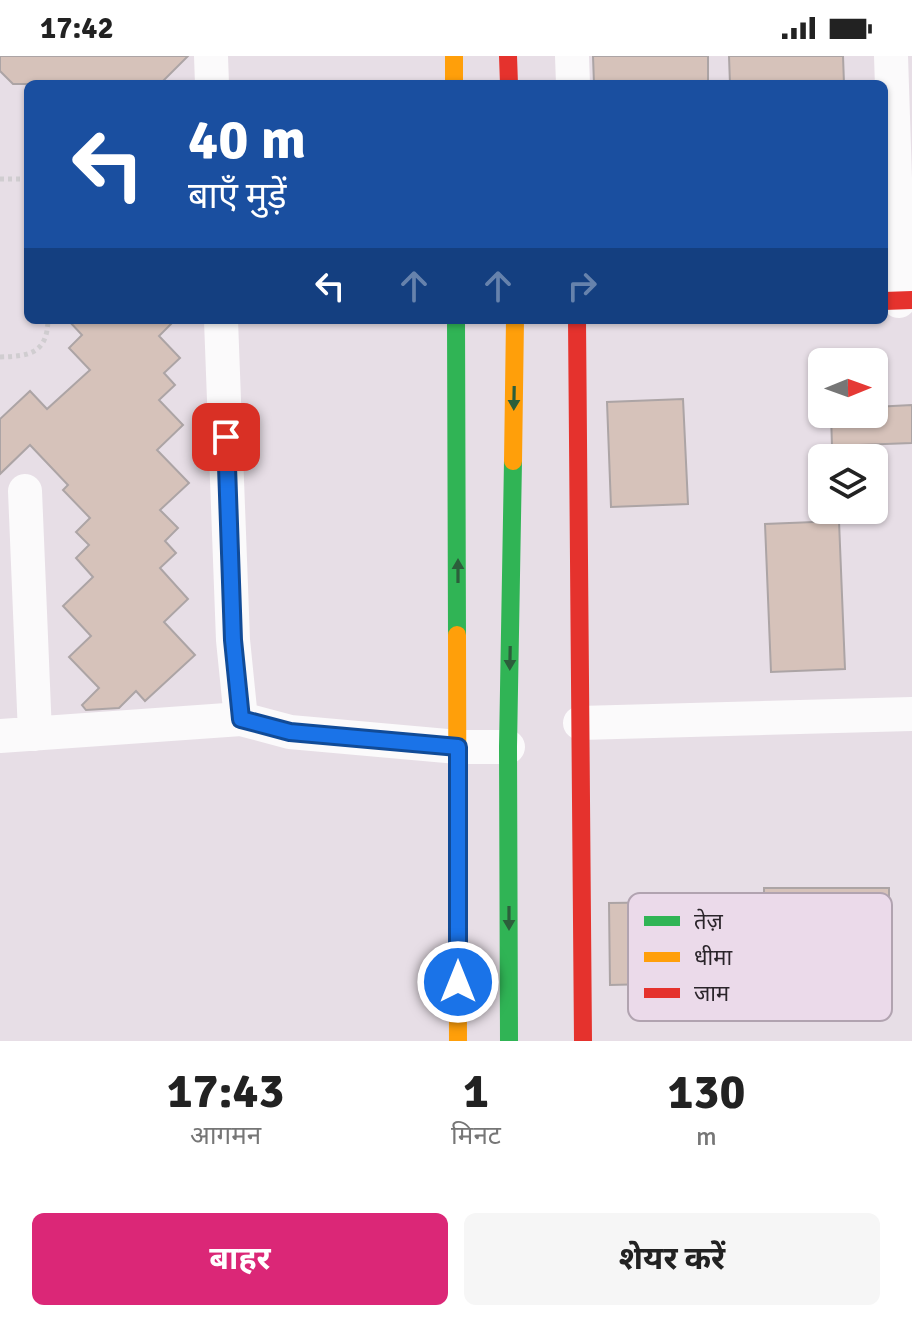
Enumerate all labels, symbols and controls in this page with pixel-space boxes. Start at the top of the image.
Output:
text: 17:42 [40,10,114,47]
text: 40 m [188,105,306,174]
icon: left [56,112,160,216]
text: बाएँ मुड़ें [188,174,287,219]
icon: left [308,264,352,308]
icon: ahead [392,264,436,308]
icon: ahead [476,264,520,308]
icon: right [560,264,604,308]
north arrow [808,348,888,428]
map controls [808,348,888,524]
one-way arrow [508,386,520,411]
pin [192,403,260,471]
icon: arrive [204,415,248,459]
button: layers [808,444,888,524]
one-way arrow [452,558,464,583]
one-way arrow [504,646,516,671]
legend [628,893,892,1021]
one-way arrow [503,906,515,931]
text: तेज़ [694,908,724,935]
position arrow [416,940,500,1024]
text: धीमा [694,944,732,971]
text: जाम [694,980,730,1007]
text: 17:43 [167,1062,284,1121]
text: 1 [463,1062,489,1121]
text: 130 [668,1063,745,1122]
text: आगमन [190,1120,261,1152]
text: मिनट [451,1120,501,1152]
text: m [696,1121,717,1153]
button: बाहर [32,1213,448,1305]
button: शेयर करें [464,1213,880,1305]

